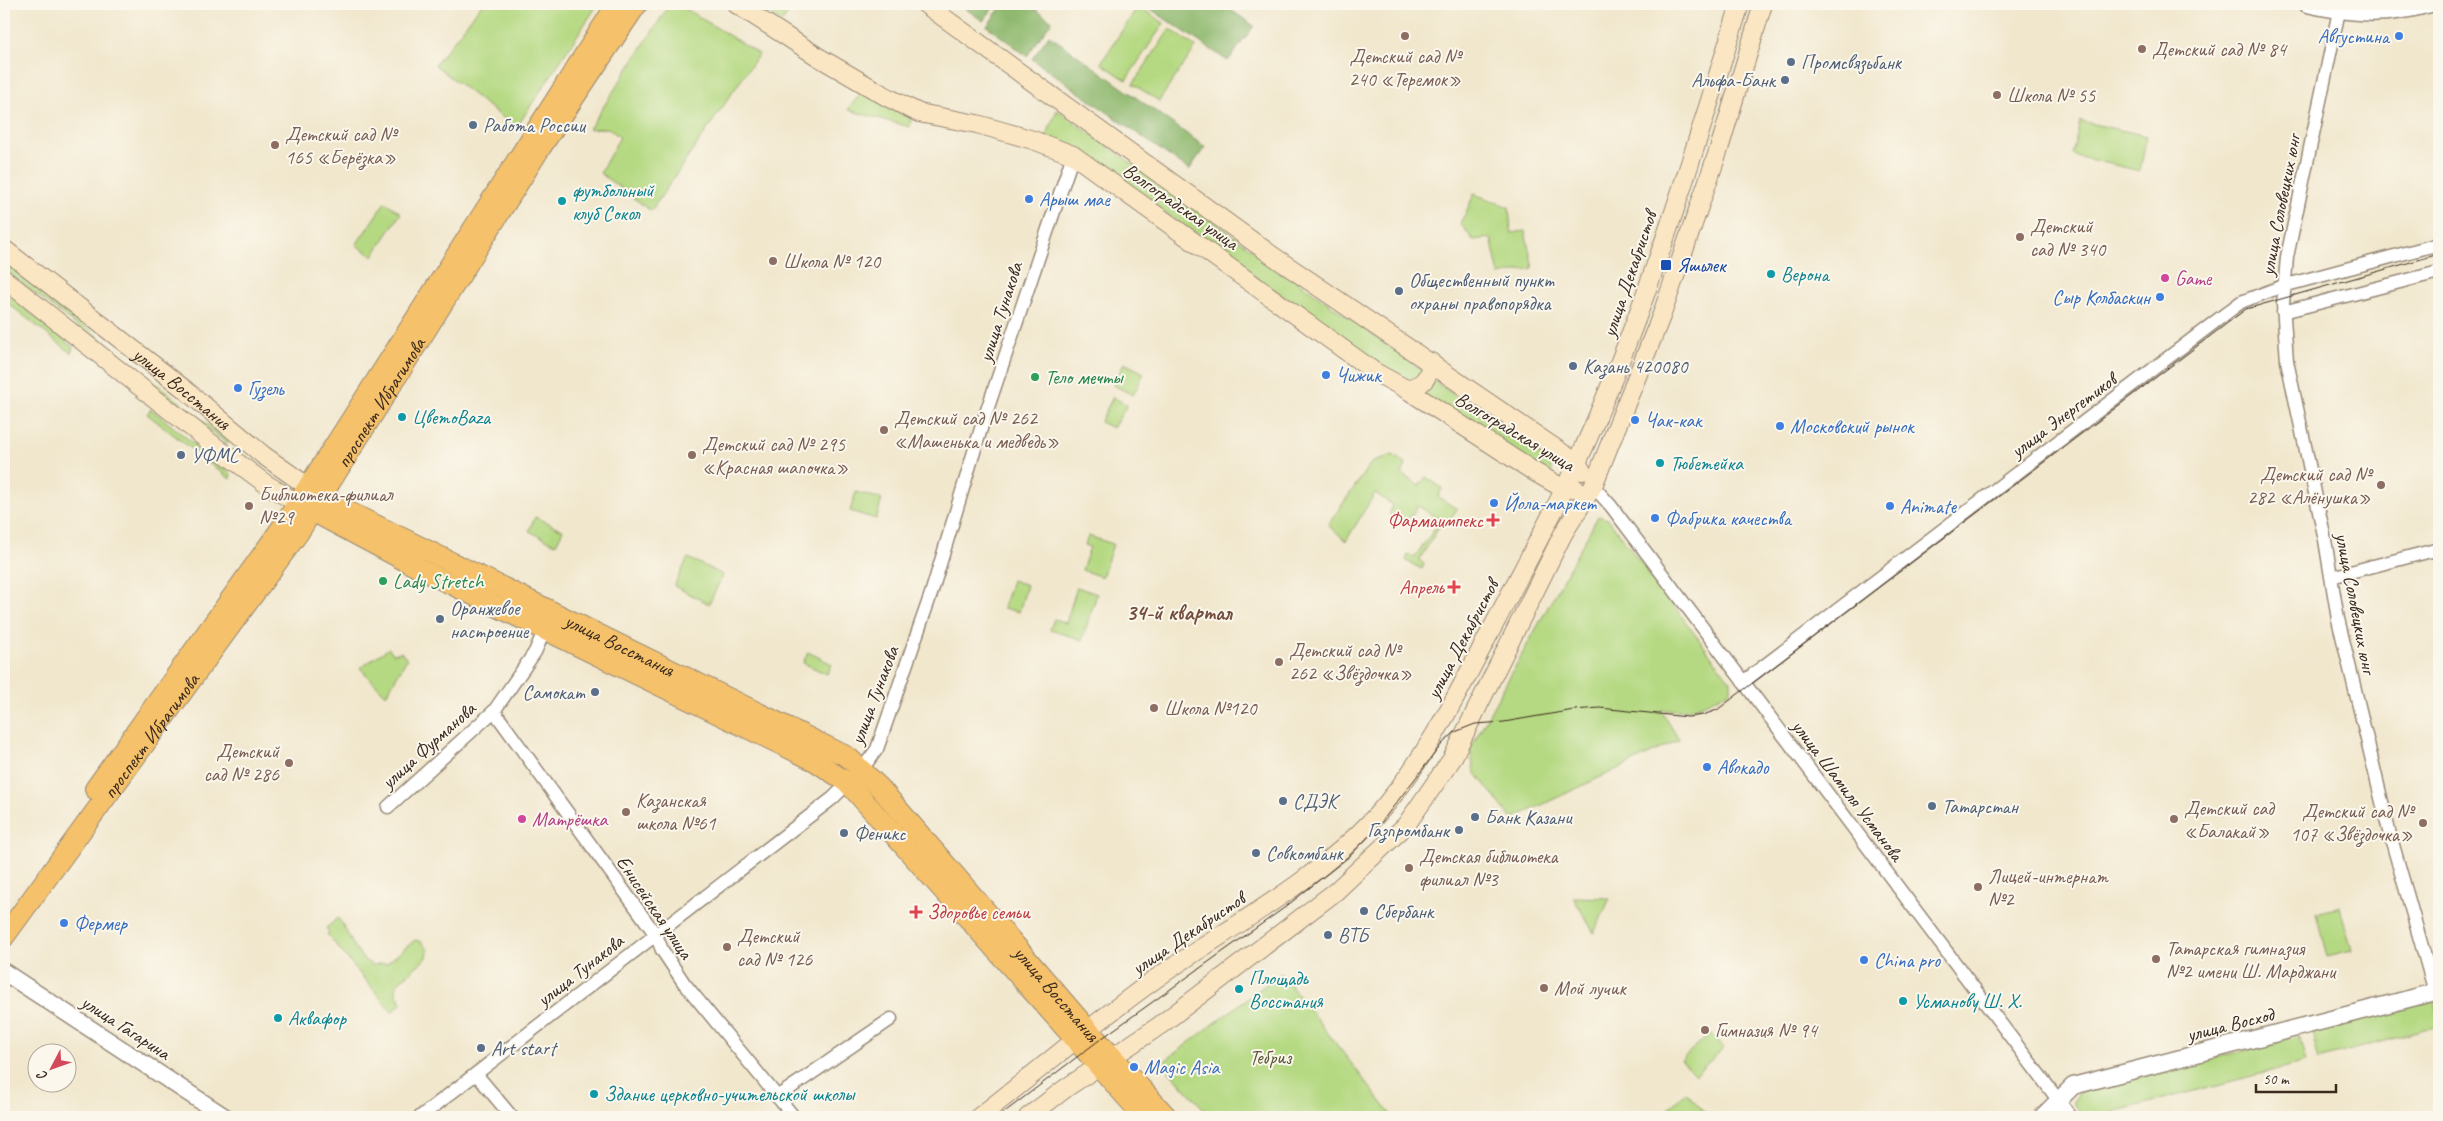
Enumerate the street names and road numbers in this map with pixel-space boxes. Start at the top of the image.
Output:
street label: улица Соловецких юнг [2254,130,2307,279]
street label: Волгоградская улица [1118,157,1245,257]
street label: улица Декабристов [1596,205,1664,341]
street label: улица Тунакова [972,258,1029,366]
street label: проспект Ибрагимова [331,332,432,472]
street label: улица Восстания [127,341,236,436]
street label: улица Энергетиков [2005,366,2124,464]
street label: Волгоградская улица [1450,386,1581,478]
street label: улица Соловецких юнг [2329,530,2382,678]
street label: улица Декабристов [1420,573,1506,704]
street label: улица Восстания [560,608,679,683]
street label: улица Тунакова [844,641,905,749]
street label: проспект Ибрагимова [97,667,206,804]
street label: улица Фурманова [375,696,482,795]
street label: улица Шамиля Усманова [1786,714,1910,868]
street label: Енисейская улица [611,851,700,966]
street label: улица Декабристов [1126,885,1252,981]
street label: улица Тунакова [531,928,630,1013]
street label: улица Восстания [1008,940,1105,1048]
street label: улица Гагарина [76,989,176,1066]
street label: улица Восход [2183,1001,2278,1048]

